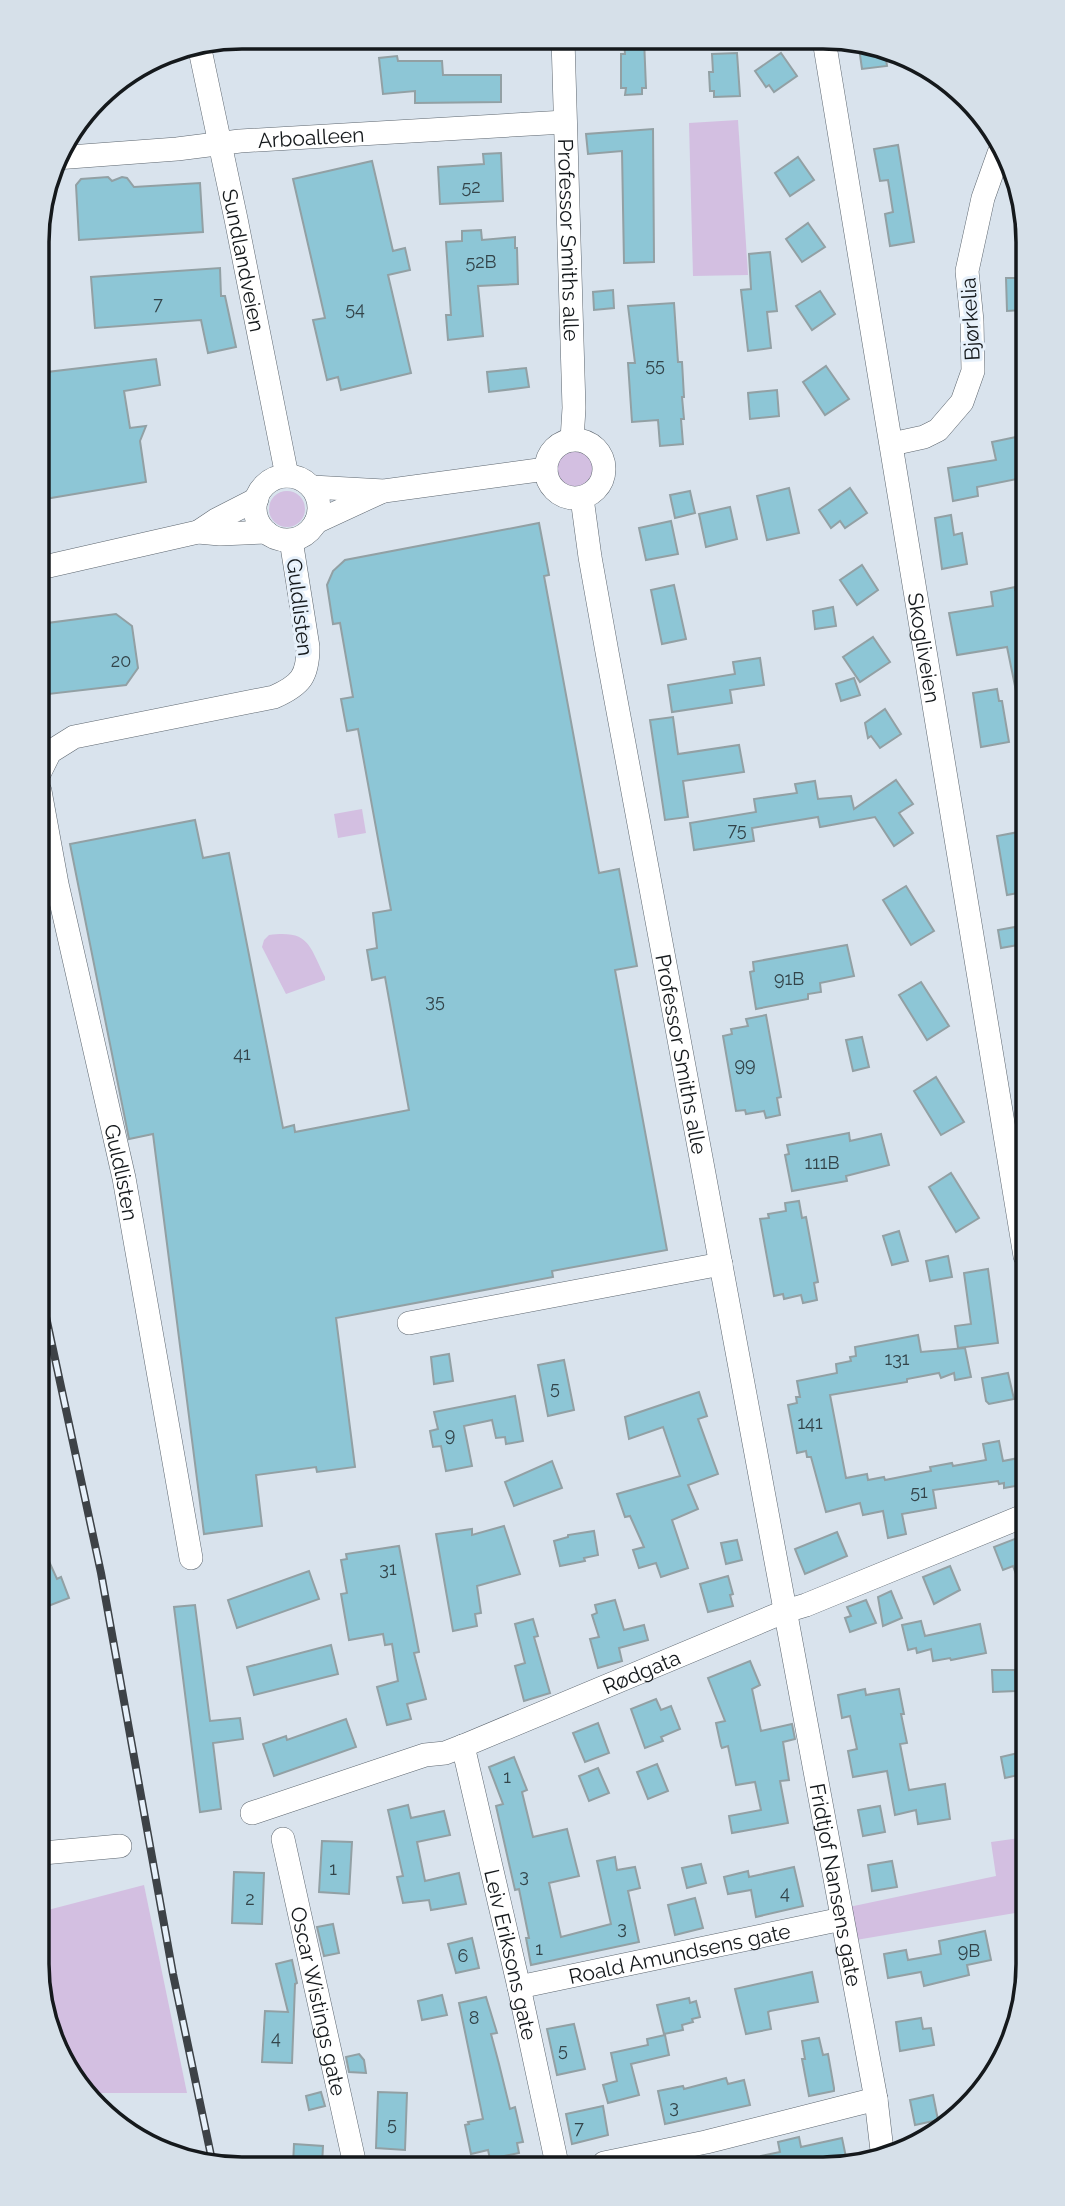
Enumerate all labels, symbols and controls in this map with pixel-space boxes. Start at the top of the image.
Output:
street label: Arboalleen [257,121,365,152]
street label: Professor Smiths alle [553,138,585,342]
house number: 52 [461,176,481,197]
street label: Sundlandveien [217,187,271,334]
house number: 52B [465,251,497,272]
street label: Bjørkelia [955,277,985,361]
house number: 7 [153,293,163,314]
house number: 54 [345,298,365,319]
house number: 55 [645,354,665,375]
street label: Guldlisten [282,557,318,657]
street label: Skogliveien [903,591,946,705]
house number: 20 [111,650,131,671]
house number: 75 [727,819,747,840]
street label: Professor Smiths alle [651,952,713,1156]
house number: 91B [774,968,804,989]
house number: 35 [425,990,445,1011]
house number: 41 [233,1043,251,1064]
house number: 99 [734,1054,756,1075]
street label: Guldlisten [100,1121,144,1223]
house number: 111B [804,1152,840,1173]
house number: 131 [884,1348,910,1369]
house number: 5 [550,1377,560,1398]
house number: 141 [797,1412,823,1433]
house number: 9 [445,1424,455,1445]
house number: 51 [910,1481,928,1502]
house number: 31 [379,1558,397,1579]
street label: Rødgata [599,1644,684,1699]
house number: 1 [503,1766,511,1787]
street label: Fridtjof Nansens gate [805,1781,867,1988]
house number: 1 [329,1858,337,1879]
house number: 3 [519,1865,529,1886]
street label: Leiv Eriksons gate [479,1867,543,2042]
house number: 4 [780,1882,790,1903]
house number: 2 [245,1888,255,1909]
street label: Oscar Wistings gate [286,1904,352,2098]
house number: 3 [617,1917,627,1938]
street label: Roald Amundsens gate [566,1918,793,1989]
house number: 1 [535,1938,543,1959]
house number: 9B [958,1940,980,1961]
house number: 6 [458,1945,469,1966]
house number: 8 [469,2007,479,2028]
house number: 4 [271,2027,281,2048]
house number: 5 [558,2039,568,2060]
house number: 3 [669,2096,679,2117]
house number: 5 [387,2113,397,2134]
house number: 7 [574,2117,584,2138]

